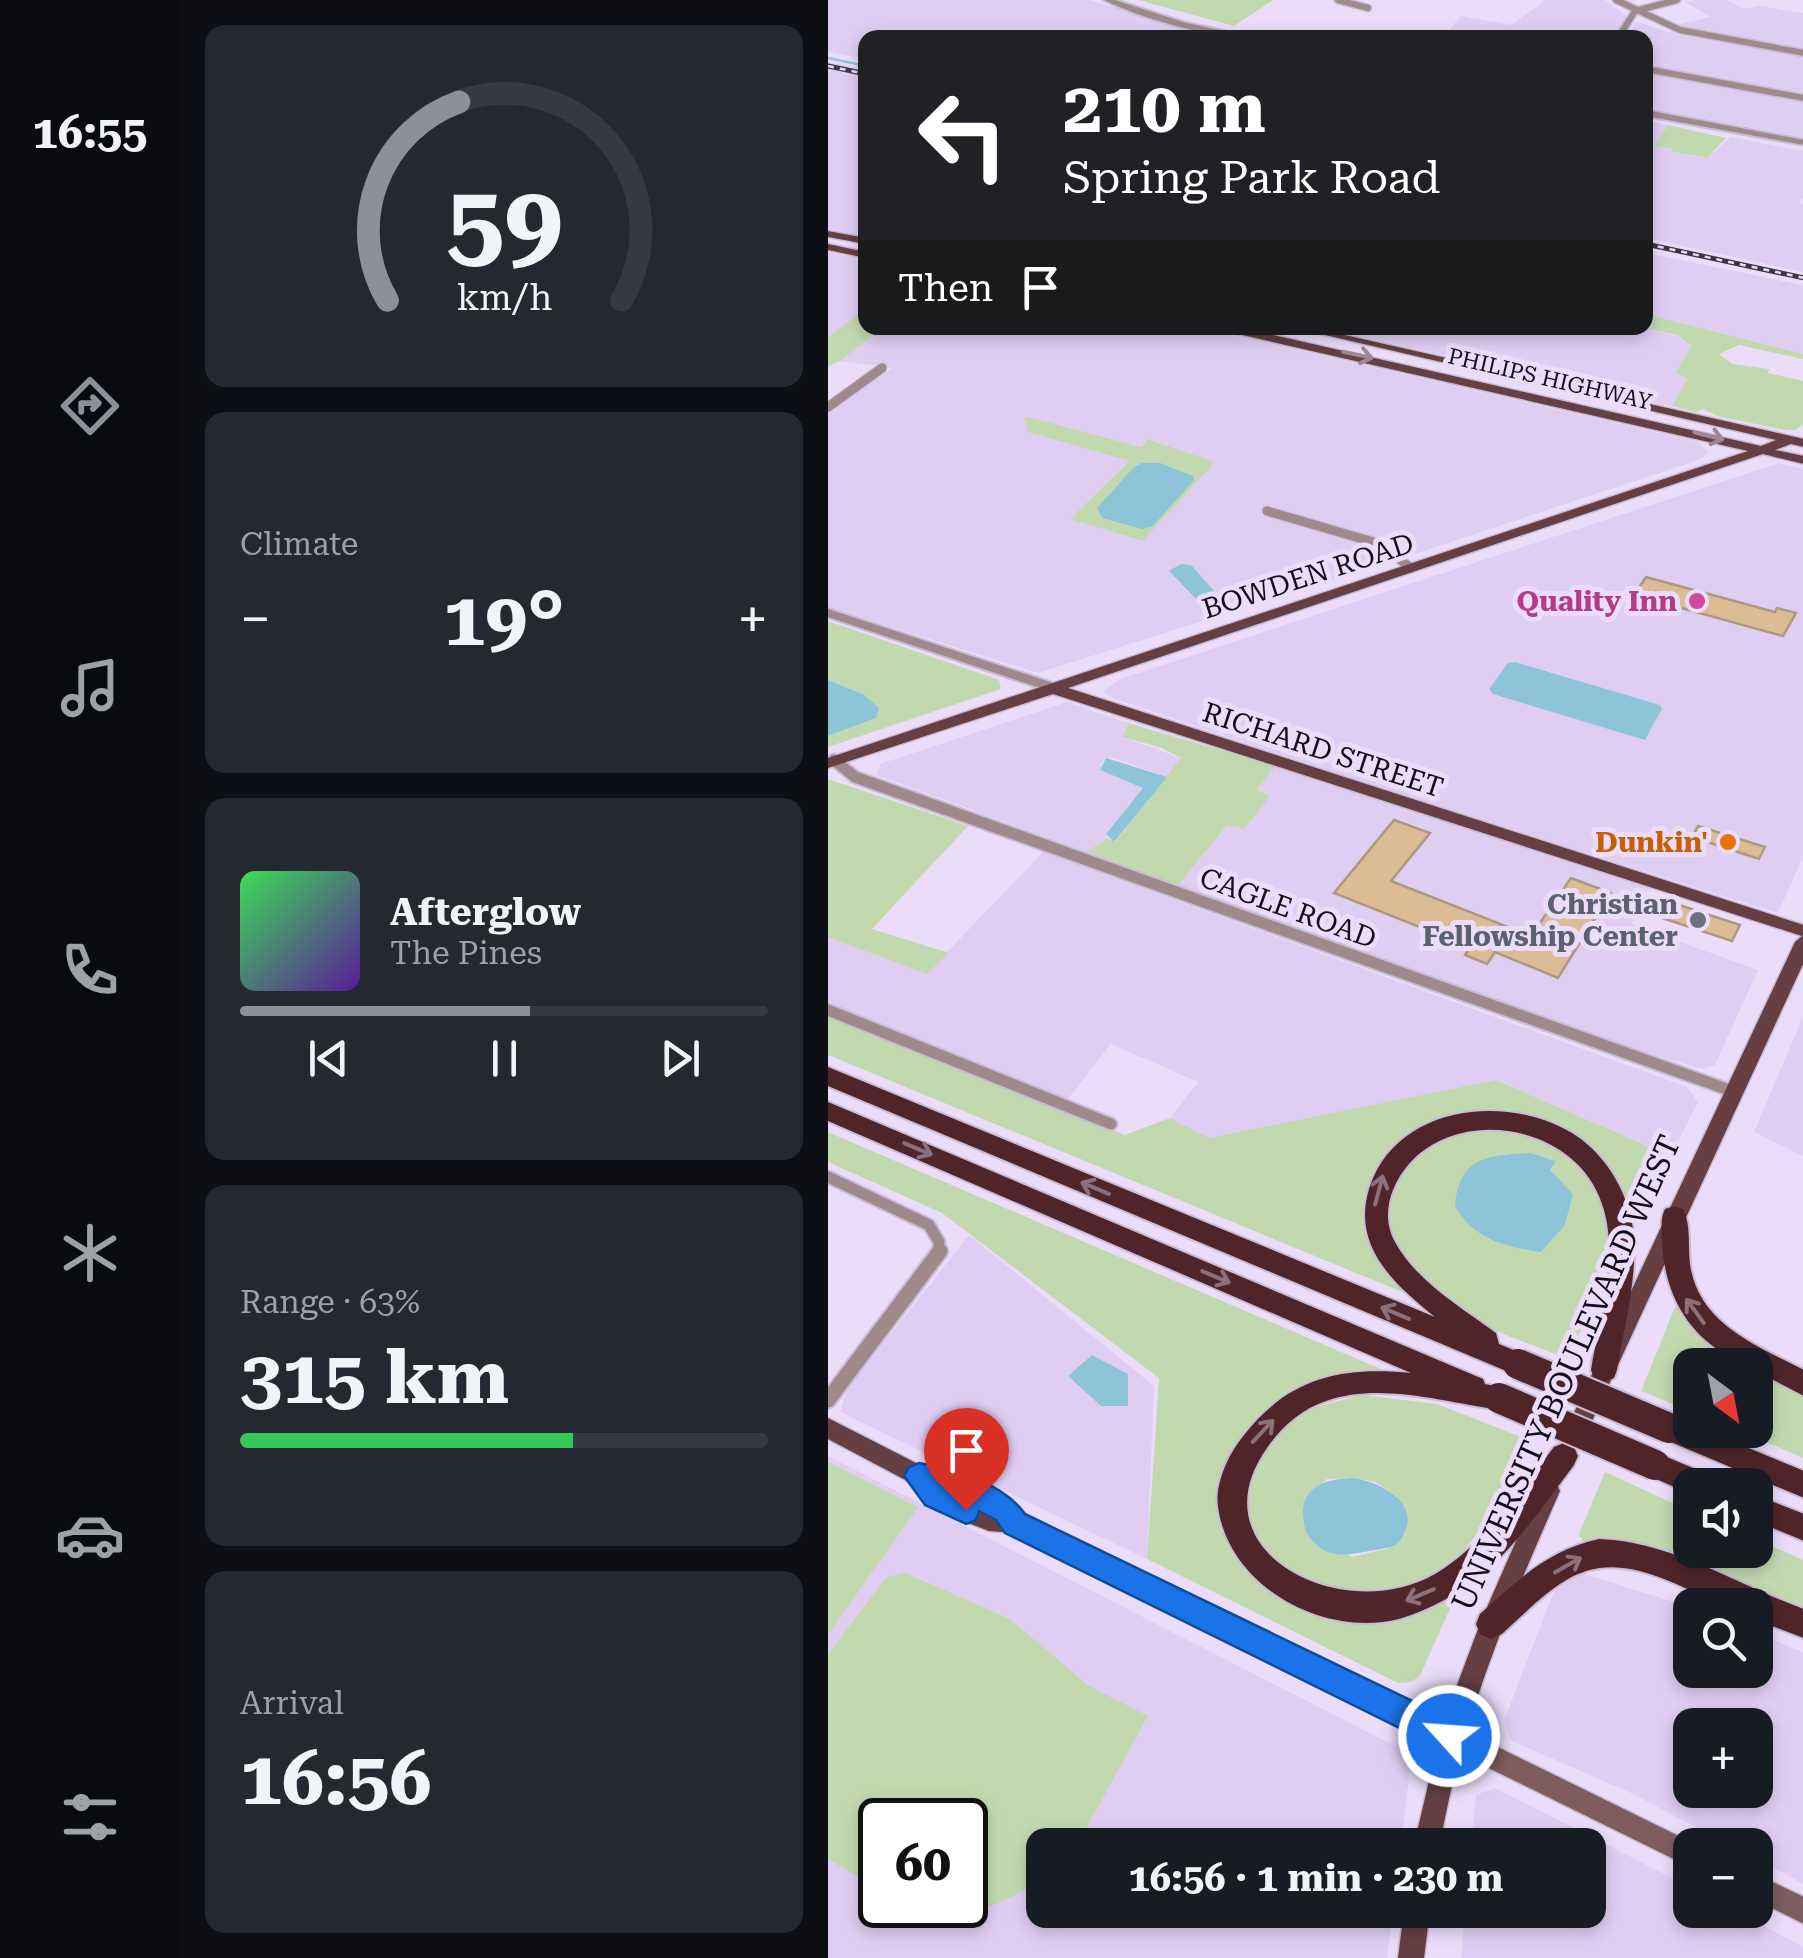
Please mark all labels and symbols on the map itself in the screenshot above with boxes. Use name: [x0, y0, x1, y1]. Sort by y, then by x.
street label: PHILIPS HIGHWAY: [1446, 343, 1654, 415]
one-way arrow: [1341, 347, 1373, 365]
one-way arrow: [1692, 428, 1724, 446]
street label: BOWDEN ROAD: [1198, 526, 1418, 626]
place label: Quality Inn: [1517, 585, 1677, 618]
marker: Quality Inn: [1686, 590, 1708, 612]
street label: RICHARD STREET: [1199, 696, 1447, 804]
place label: Dunkin': [1595, 826, 1708, 859]
marker: Dunkin': [1717, 831, 1739, 853]
street label: CAGLE ROAD: [1195, 861, 1381, 955]
place label: Christian Fellowship Center: [1422, 888, 1678, 953]
marker: Christian Fellowship Center: [1687, 909, 1709, 931]
street label: UNIVERSITY BOULEVARD WEST: [1444, 1129, 1688, 1617]
one-way arrow: [902, 1142, 933, 1160]
one-way arrow: [1371, 1175, 1390, 1206]
one-way arrow: [1081, 1177, 1111, 1195]
one-way arrow: [1201, 1269, 1231, 1287]
one-way arrow: [1685, 1298, 1706, 1325]
one-way arrow: [1380, 1303, 1411, 1321]
north arrow: [1673, 1348, 1773, 1448]
pin: [924, 1408, 1009, 1511]
one-way arrow: [1251, 1419, 1275, 1443]
one-way arrow: [1553, 1554, 1582, 1574]
one-way arrow: [1405, 1587, 1436, 1605]
position arrow: [1397, 1684, 1501, 1788]
speed limit sign: 60: [858, 1798, 988, 1928]

